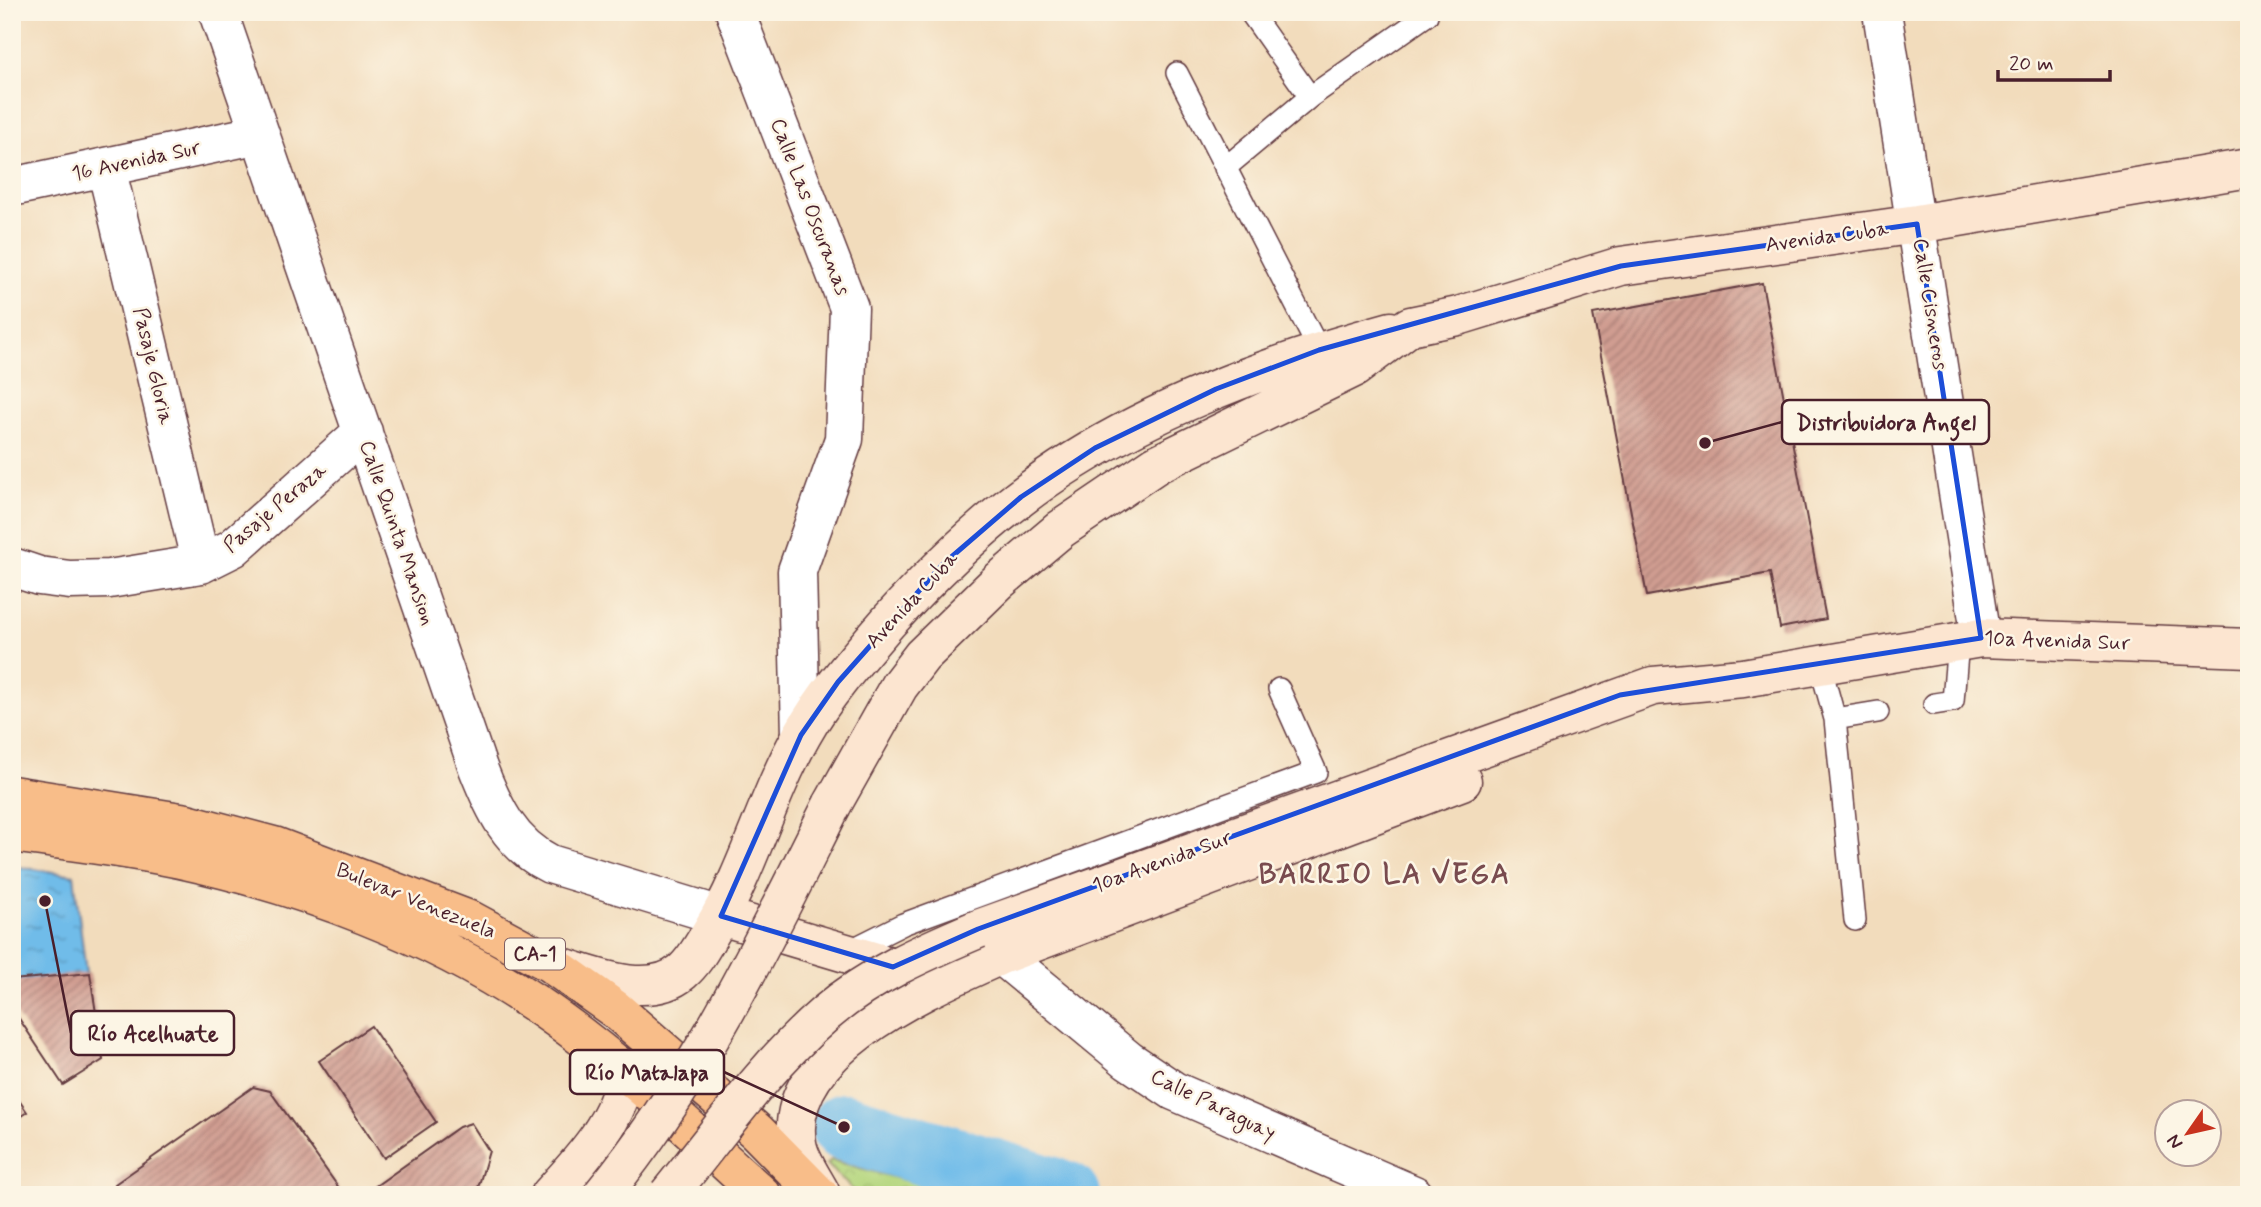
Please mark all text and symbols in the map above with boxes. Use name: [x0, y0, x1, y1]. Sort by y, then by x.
scale bar: [1998, 38, 2110, 82]
text: 20 m: [2009, 50, 2054, 78]
street label: Calle Las Oscuranas: [763, 114, 857, 300]
street label: 16 Avenida Sur: [69, 134, 203, 188]
street label: Avenida Cuba: [1764, 214, 1891, 259]
street label: Calle Cisneros: [1906, 236, 1954, 372]
street label: Pasaje Gloria: [126, 305, 180, 428]
callout: Distribuidora Angel: [1782, 400, 1989, 444]
text: Distribuidora Angel: [1796, 409, 1976, 442]
street label: Calle Quinta Mansion: [352, 437, 442, 629]
street label: Pasaje Peraza: [218, 456, 333, 559]
street label: Avenida Cuba: [860, 545, 965, 655]
street label: 10a Avenida Sur: [1983, 624, 2131, 658]
street label: 10a Avenida Sur: [1088, 824, 1236, 900]
street label: Bulevar Venezuela: [332, 856, 500, 946]
district label: BARRIO LA VEGA: [1259, 857, 1511, 894]
road number: CA-1: [505, 938, 565, 970]
callout: Río Acelhuate: [71, 1011, 234, 1055]
text: Río Acelhuate: [87, 1020, 219, 1050]
callout: Río Matalapa: [570, 1050, 724, 1094]
text: Río Matalapa: [585, 1059, 709, 1089]
street label: Calle Paraguay: [1145, 1063, 1280, 1148]
north arrow: [2152, 1098, 2222, 1168]
text: N: [2161, 1129, 2189, 1154]

